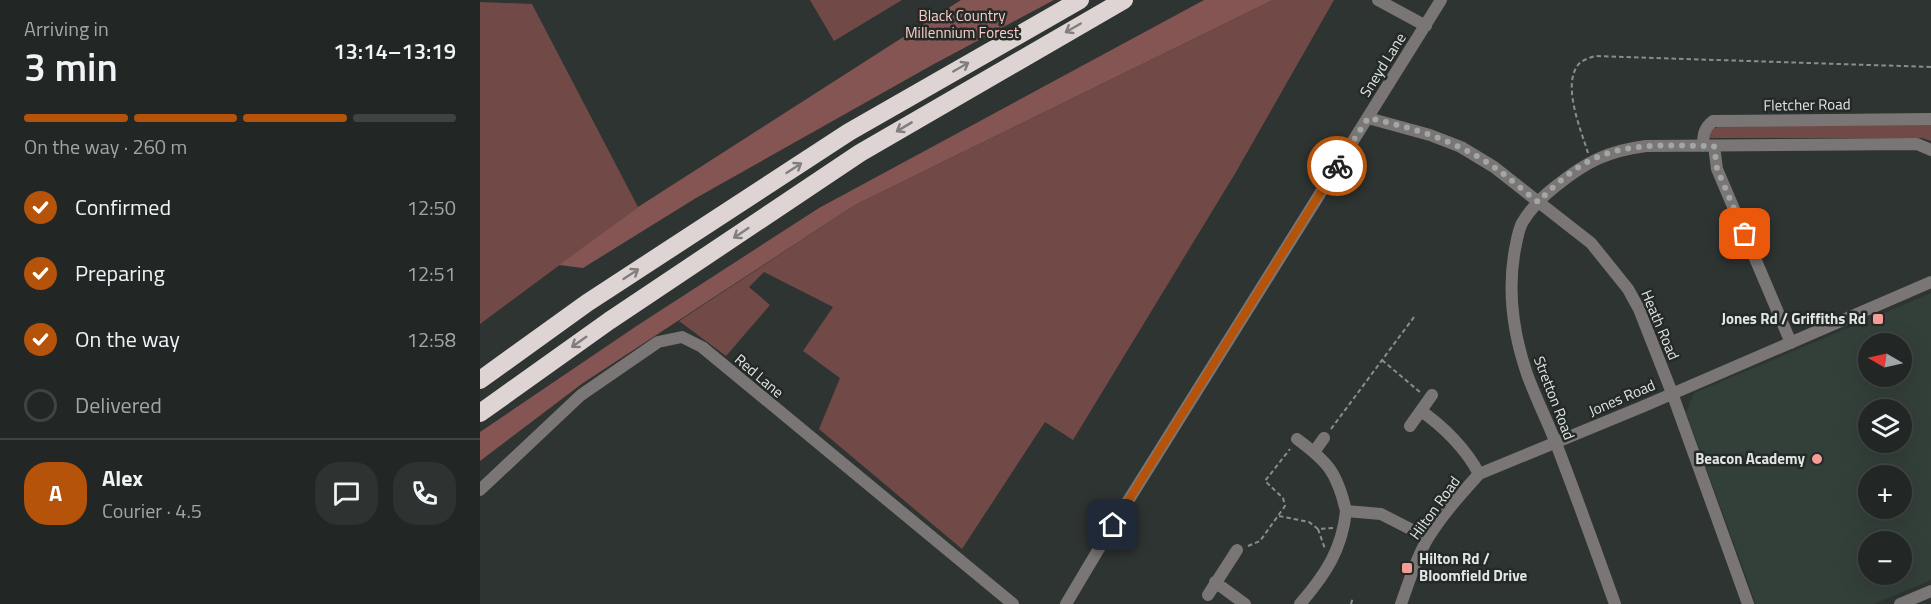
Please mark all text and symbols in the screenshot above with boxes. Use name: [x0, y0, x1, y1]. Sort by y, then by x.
park label: Black Country Millennium Forest: [905, 4, 1020, 44]
text: Arriving in: [24, 13, 109, 44]
one-way arrow: [1065, 23, 1082, 35]
street label: Sneyd Lane: [1354, 28, 1411, 101]
text: 13:14–13:19: [333, 34, 456, 68]
text: 3 min: [24, 37, 118, 96]
one-way arrow: [952, 61, 969, 73]
street label: Fletcher Road: [1763, 92, 1851, 117]
one-way arrow: [896, 121, 913, 133]
text: On the way · 260 m: [24, 131, 187, 162]
courier: [1307, 136, 1367, 196]
icon: bike: [1321, 150, 1354, 183]
one-way arrow: [786, 161, 803, 174]
text: Confirmed: [75, 190, 171, 224]
icon: check: [24, 191, 57, 224]
text: 12:50: [407, 192, 456, 223]
pin: [1719, 208, 1770, 259]
icon: bag: [1728, 217, 1761, 250]
one-way arrow: [733, 227, 750, 239]
text: Preparing: [75, 256, 165, 290]
icon: check: [24, 257, 57, 290]
text: 12:51: [407, 258, 456, 289]
one-way arrow: [622, 268, 639, 280]
street label: Heath Road: [1635, 286, 1686, 363]
place label: Jones Rd / Griffiths Rd: [1721, 307, 1866, 330]
marker: Jones Rd / Griffiths Rd: [1871, 312, 1885, 326]
text: On the way: [75, 322, 180, 356]
icon: check: [24, 323, 57, 356]
text: 12:58: [407, 324, 456, 355]
north arrow: [1858, 333, 1912, 387]
map controls: [1858, 333, 1912, 585]
one-way arrow: [572, 336, 588, 348]
street label: Red Lane: [730, 348, 789, 403]
street label: Stretton Road: [1528, 353, 1581, 443]
street label: Jones Road: [1585, 373, 1659, 422]
text: Delivered: [75, 388, 162, 422]
button: layers: [1858, 399, 1912, 453]
place label: Beacon Academy: [1695, 447, 1805, 470]
marker: Beacon Academy: [1810, 452, 1824, 466]
text: Alex: [102, 461, 143, 495]
button: chat: [315, 462, 378, 525]
button: phone: [393, 462, 456, 525]
button: +: [1858, 465, 1912, 519]
street label: Hilton Road: [1404, 471, 1466, 544]
text: A: [49, 476, 62, 510]
text: Courier · 4.5: [102, 495, 202, 526]
pin: [1087, 499, 1138, 550]
icon: home: [1096, 508, 1129, 541]
button: −: [1858, 531, 1912, 585]
place label: Hilton Rd / Bloomfield Drive: [1419, 547, 1528, 587]
marker: Hilton Rd / Bloomfield Drive: [1400, 561, 1414, 575]

